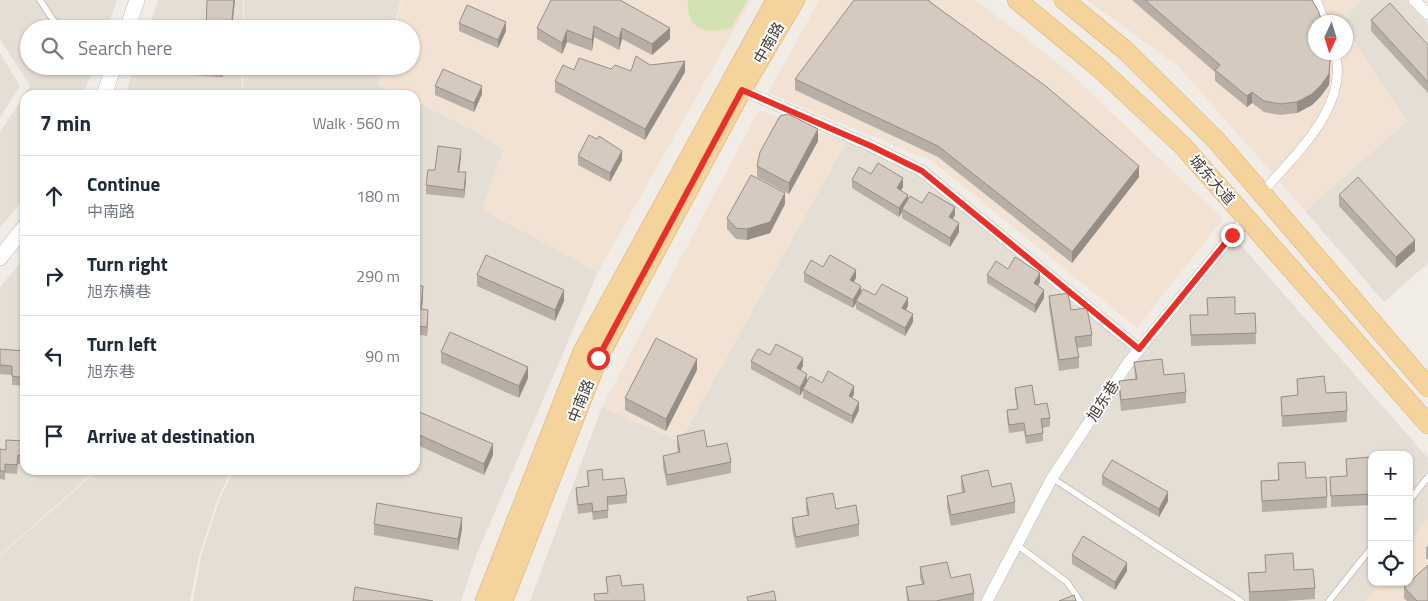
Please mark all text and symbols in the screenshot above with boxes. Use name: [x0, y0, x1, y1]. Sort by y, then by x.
north arrow: [1308, 15, 1353, 60]
street label: 中南路: [747, 18, 790, 68]
search box: [20, 20, 420, 75]
text: Search here: [78, 33, 172, 62]
icon: search: [38, 34, 66, 62]
text: 7 min: [40, 107, 91, 139]
text: Walk · 560 m: [312, 111, 400, 135]
street label: 城东大道: [1184, 149, 1241, 210]
text: Continue: [87, 169, 160, 198]
icon: ahead: [40, 182, 68, 210]
text: 180 m: [356, 184, 400, 208]
text: 中南路: [87, 199, 135, 223]
route end: [1221, 224, 1244, 247]
text: Turn right: [87, 249, 168, 278]
icon: right: [40, 262, 68, 290]
text: 290 m: [356, 264, 400, 288]
text: 旭东横巷: [87, 279, 151, 303]
text: Turn left: [87, 329, 157, 358]
icon: left: [40, 342, 68, 370]
text: 90 m: [365, 344, 400, 368]
route start: [587, 347, 610, 370]
text: 旭东巷: [87, 359, 135, 383]
street label: 中南路: [561, 376, 600, 426]
street label: 旭东巷: [1081, 376, 1124, 426]
text: Arrive at destination: [87, 421, 255, 450]
icon: arrive: [40, 422, 68, 450]
map controls: [1368, 451, 1413, 586]
button: +: [1368, 451, 1413, 496]
button: −: [1368, 496, 1413, 541]
button: locate: [1368, 541, 1413, 586]

